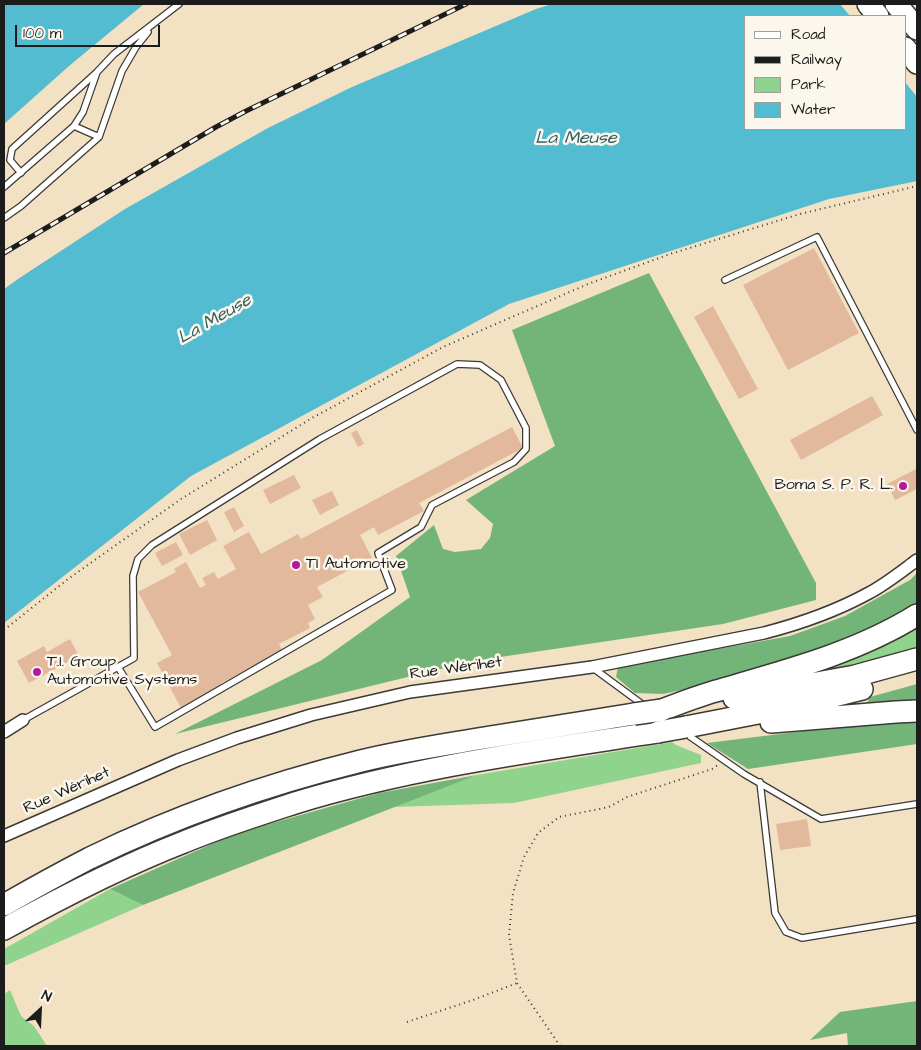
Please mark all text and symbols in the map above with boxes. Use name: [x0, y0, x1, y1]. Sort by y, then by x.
scale bar: [18, 15, 162, 47]
legend: [744, 15, 906, 130]
text: 100 m: [23, 23, 62, 44]
text: Road: [791, 24, 825, 45]
text: Railway: [791, 49, 842, 70]
text: Park: [791, 74, 826, 95]
text: Water: [791, 99, 835, 120]
water label: La Meuse: [535, 128, 617, 150]
water label: La Meuse: [174, 290, 256, 350]
place label: Boma S. P. R. L.: [774, 476, 893, 496]
marker: Boma S. P. R. L.: [897, 480, 909, 492]
place label: TI Automotive: [306, 555, 406, 575]
marker: TI Automotive: [290, 559, 302, 571]
place label: T.I. Group Automotive Systems: [47, 653, 197, 691]
street label: Rue Wérihet: [409, 653, 503, 685]
marker: T.I. Group Automotive Systems: [31, 666, 43, 678]
street label: Rue Wérihet: [21, 763, 113, 819]
north arrow: [15, 985, 65, 1035]
text: N: [38, 985, 55, 1007]

